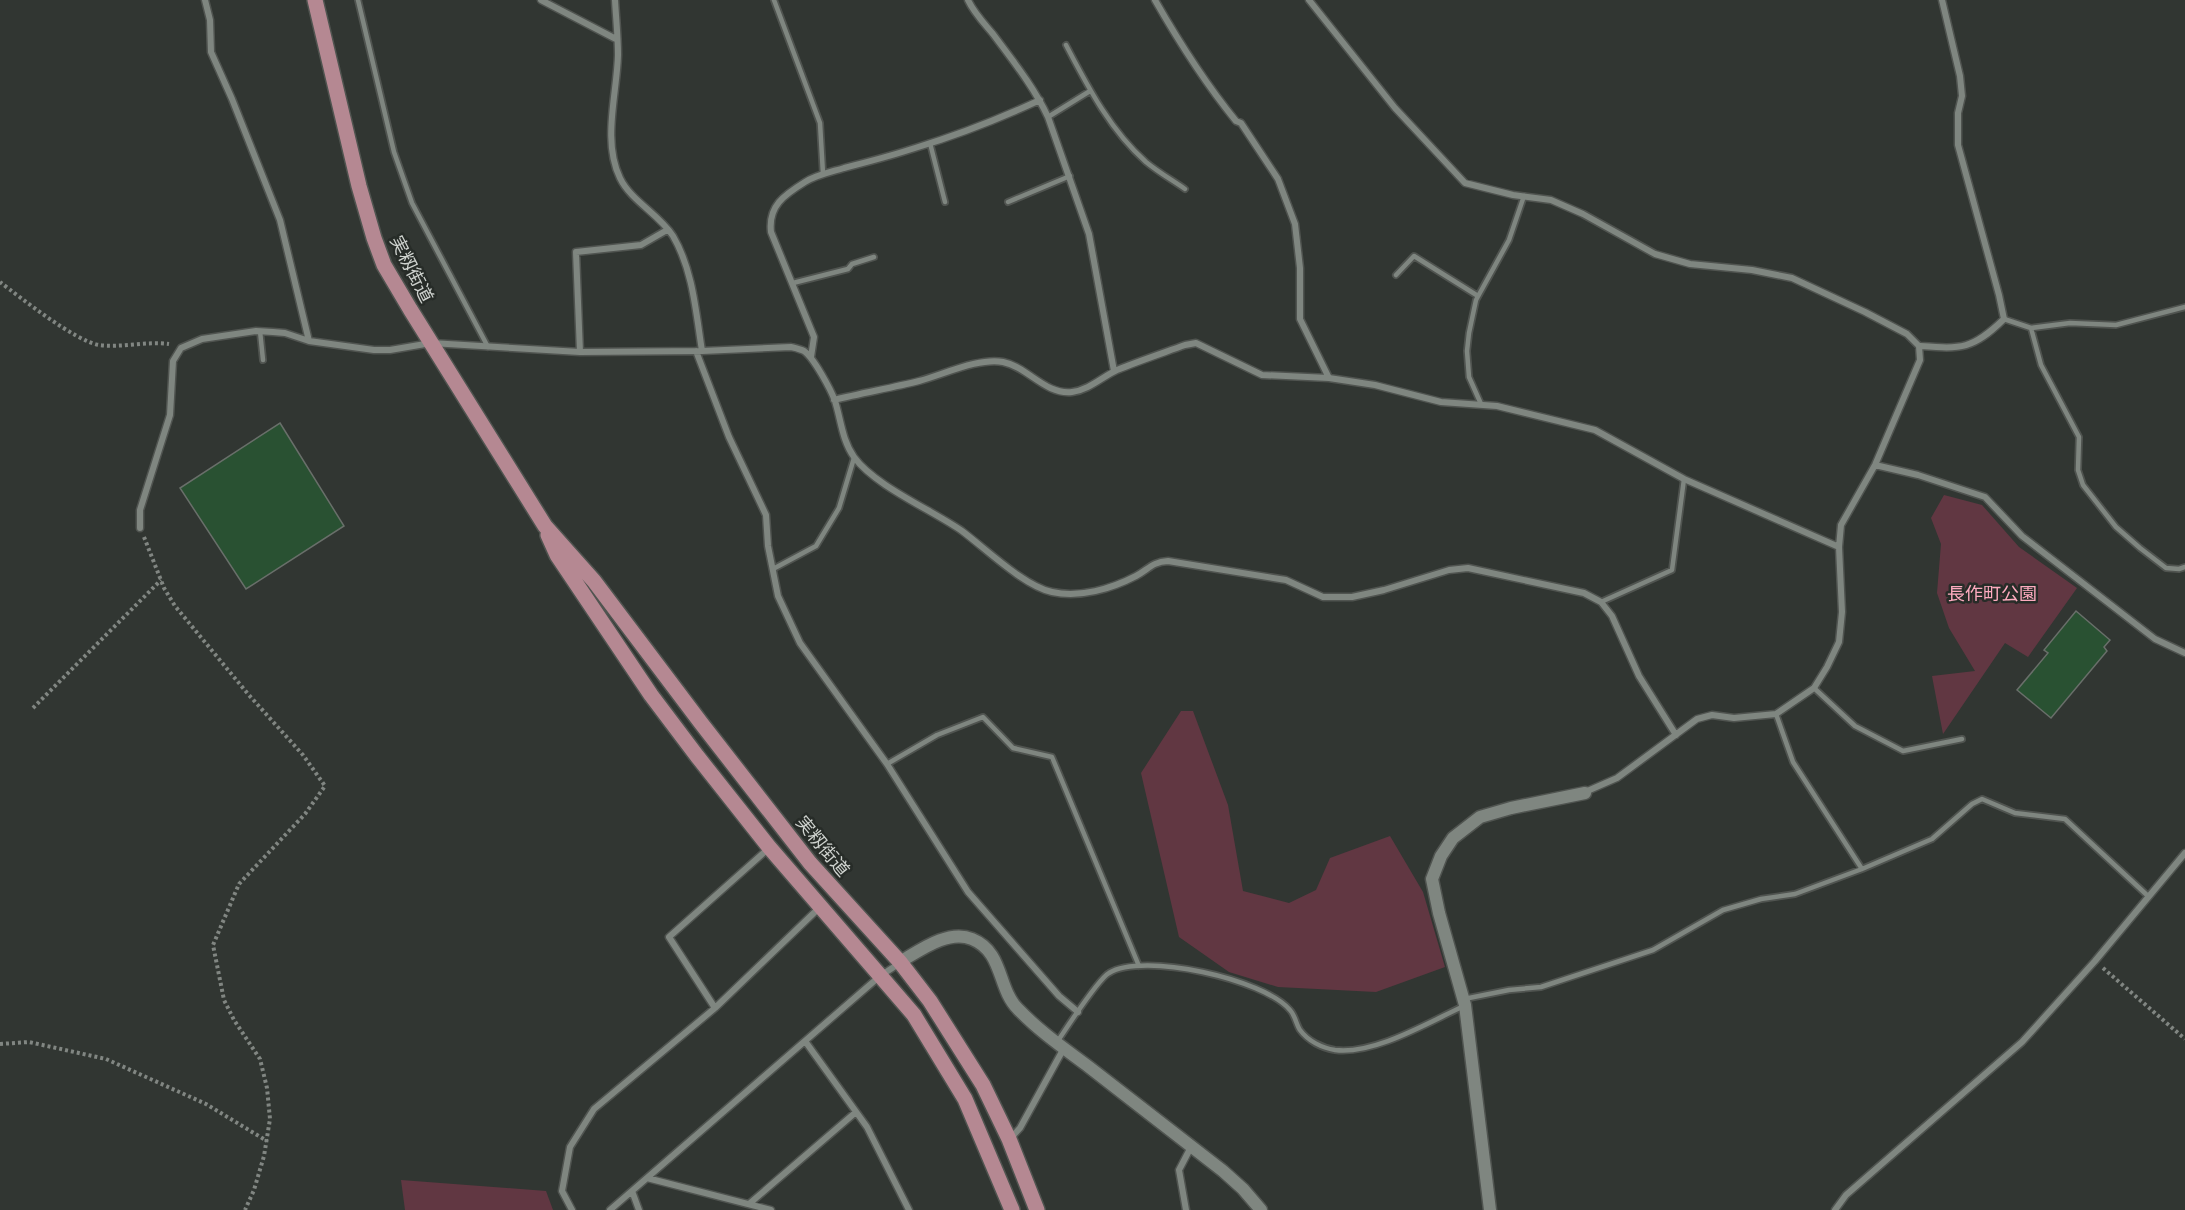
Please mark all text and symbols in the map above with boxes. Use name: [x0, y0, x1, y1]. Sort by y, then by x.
street label: 実籾街道: [386, 232, 438, 306]
park label: 長作町公園: [1947, 583, 2037, 604]
street label: 実籾街道: [792, 812, 854, 880]

